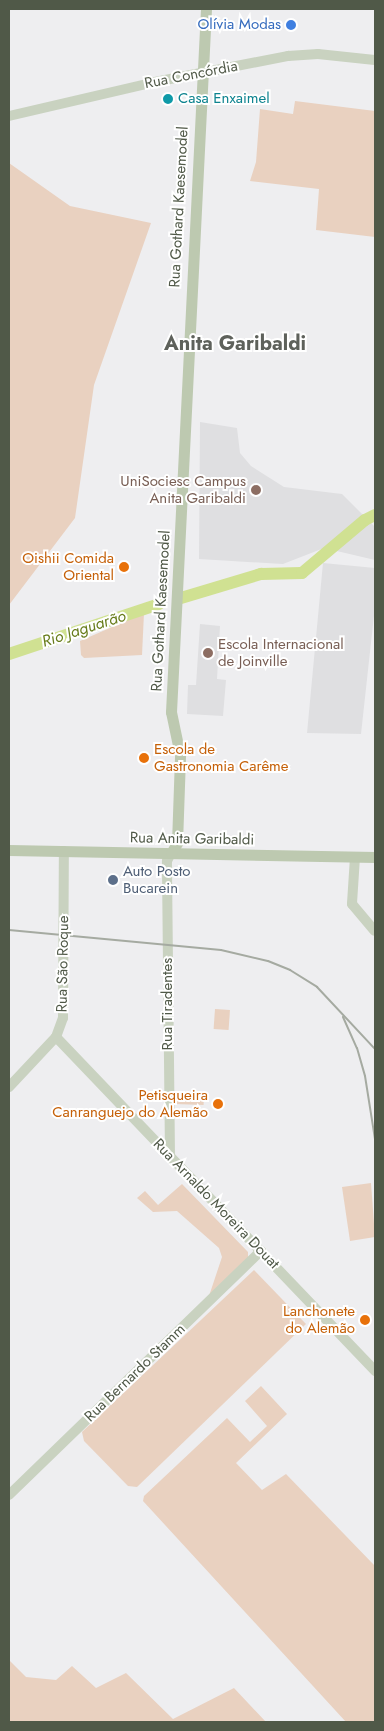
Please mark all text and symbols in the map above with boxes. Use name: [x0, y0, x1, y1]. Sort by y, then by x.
place label: Olívia Modas: [197, 16, 281, 34]
marker: Olívia Modas: [285, 19, 297, 31]
street label: Rua Concórdia: [143, 57, 239, 93]
place label: Casa Enxaimel: [178, 90, 270, 108]
marker: Casa Enxaimel: [162, 93, 174, 105]
street label: Rua Gothard Kaesemodel: [166, 126, 192, 288]
district label: Anita Garibaldi: [164, 331, 306, 355]
place label: UniSociesc Campus Anita Garibaldi: [120, 472, 246, 507]
marker: UniSociesc Campus Anita Garibaldi: [250, 484, 262, 496]
street label: Rua Gothard Kaesemodel: [148, 530, 174, 692]
place label: Oishii Comida Oriental: [22, 549, 114, 584]
marker: Oishii Comida Oriental: [118, 561, 130, 573]
water label: Rio Jaguarão: [40, 606, 128, 652]
place label: Escola Internacional de Joinville: [218, 635, 344, 670]
marker: Escola Internacional de Joinville: [202, 647, 214, 659]
place label: Escola de Gastronomia Carême: [154, 740, 289, 775]
marker: Escola de Gastronomia Carême: [138, 752, 150, 764]
street label: Rua Anita Garibaldi: [130, 829, 254, 849]
place label: Auto Posto Bucarein: [123, 862, 191, 897]
marker: Auto Posto Bucarein: [107, 874, 119, 886]
street label: Rua São Roque: [53, 915, 73, 1013]
street label: Rua Tiradentes: [159, 958, 177, 1050]
place label: Petisqueira Canranguejo do Alemão: [52, 1086, 208, 1121]
marker: Petisqueira Canranguejo do Alemão: [212, 1098, 224, 1110]
street label: Rua Arnaldo Moreira Douat: [149, 1135, 283, 1273]
place label: Lanchonete do Alemão: [283, 1302, 355, 1337]
marker: Lanchonete do Alemão: [359, 1314, 371, 1326]
street label: Rua Bernardo Stamm: [81, 1320, 189, 1426]

